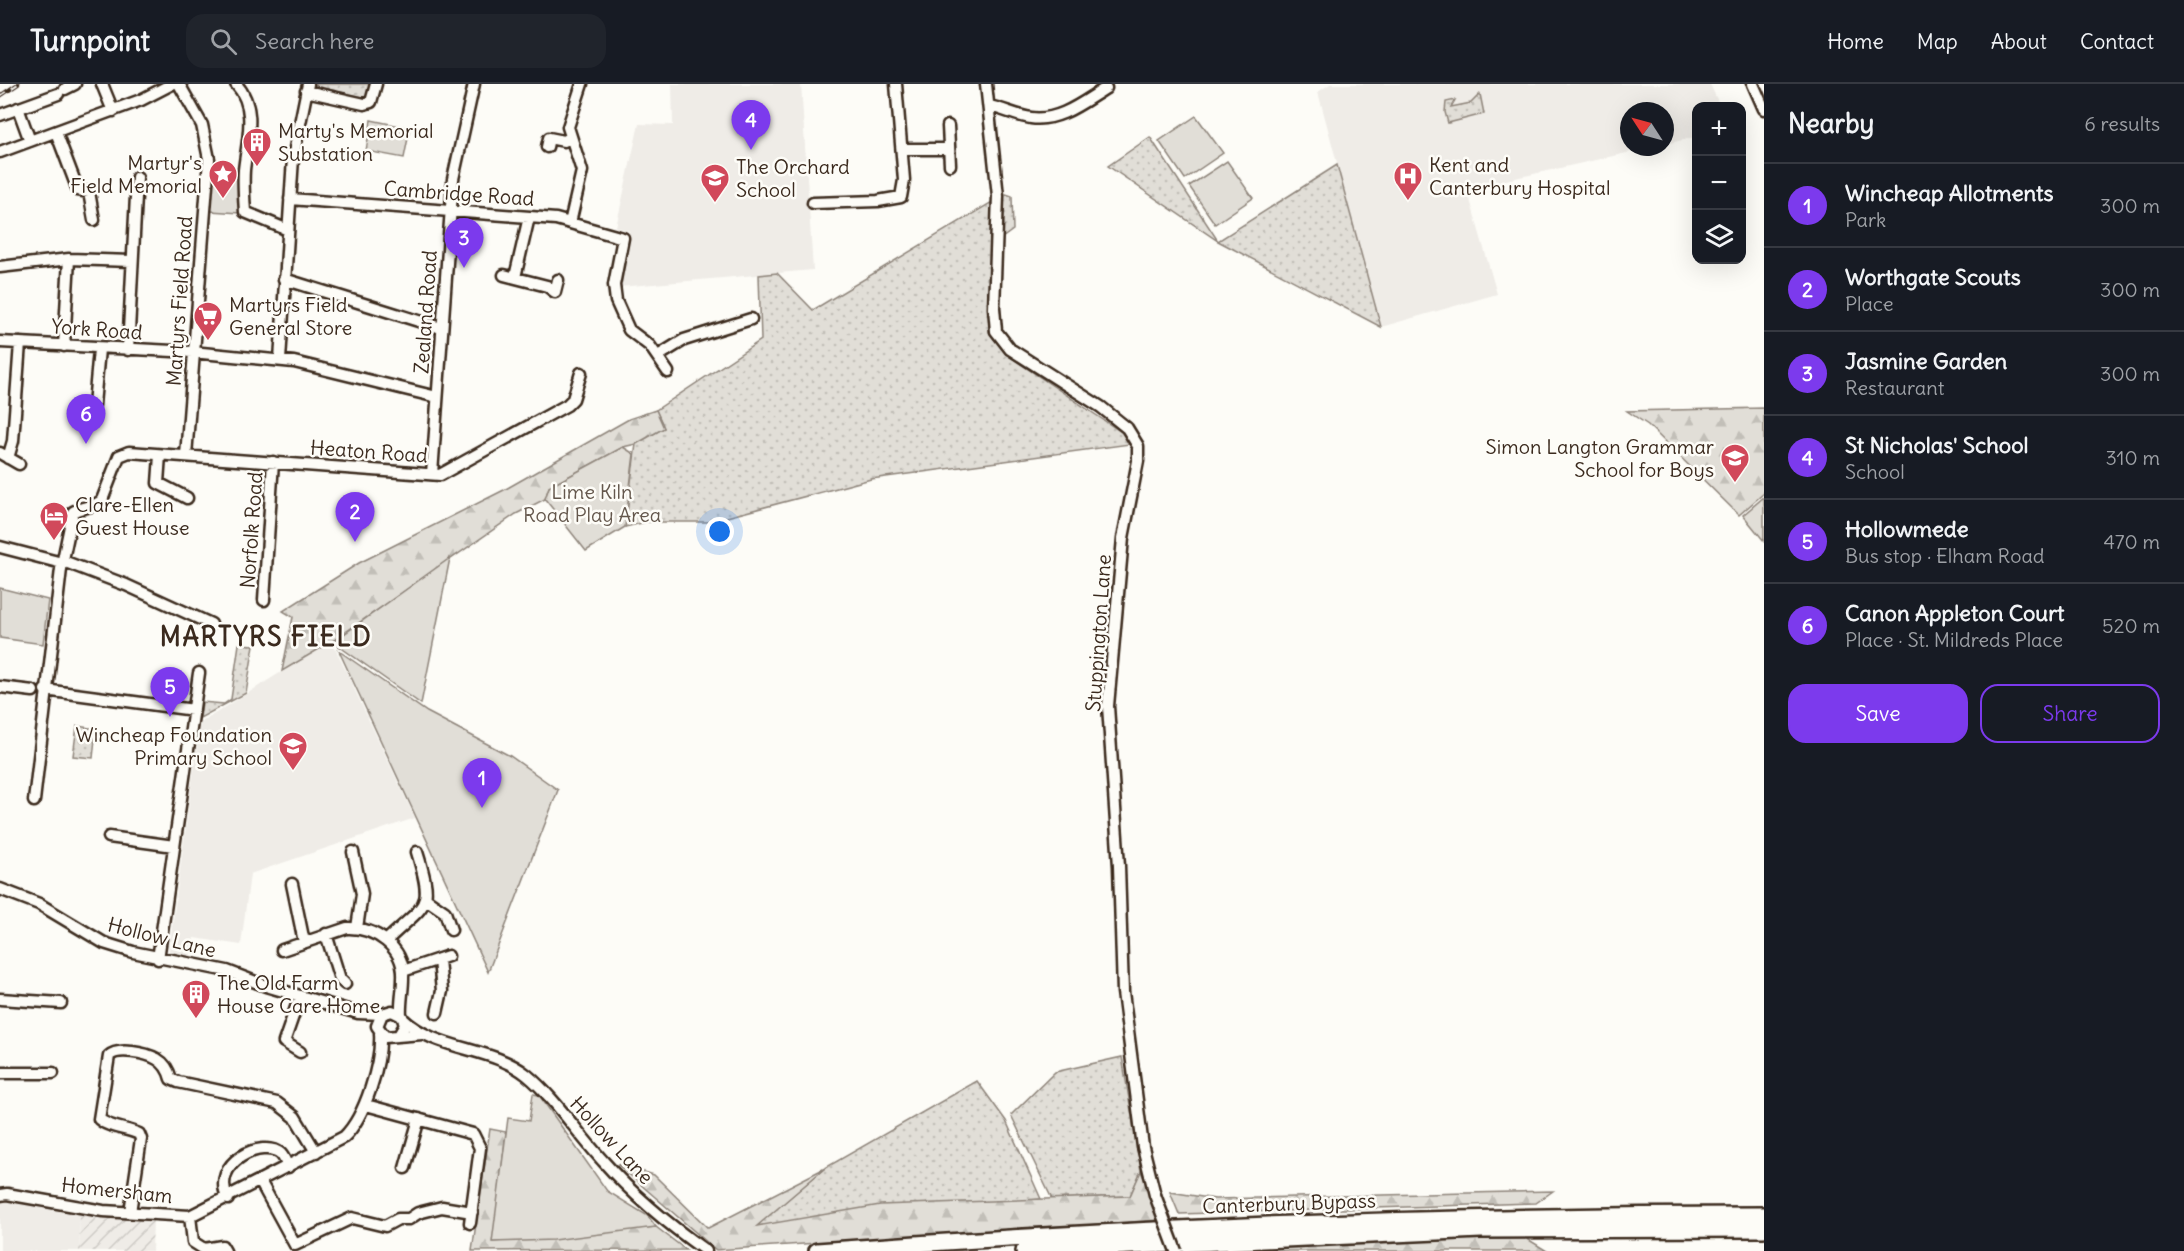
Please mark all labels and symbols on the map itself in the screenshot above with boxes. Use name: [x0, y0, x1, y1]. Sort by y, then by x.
pin: 4: [732, 100, 771, 150]
north arrow: [1620, 102, 1674, 156]
place label: Marty's Memorial Substation: [278, 118, 434, 166]
building icon: Marty's Memorial Substation: [241, 126, 273, 168]
place label: Martyr's Field Memorial: [70, 150, 202, 198]
place label: Kent and Canterbury Hospital: [1429, 152, 1611, 200]
place label: The Orchard School: [736, 154, 850, 202]
place icon: Martyr's Field Memorial: [207, 158, 239, 200]
hospital icon: Kent and Canterbury Hospital: [1392, 160, 1424, 202]
school or university icon: The Orchard School: [699, 162, 731, 204]
street label: Cambridge Road: [383, 175, 535, 211]
street label: Martyrs Field Road: [161, 215, 197, 387]
pin: 3: [444, 218, 484, 268]
street label: Zealand Road: [408, 249, 442, 375]
place label: Martyrs Field General Store: [229, 292, 352, 340]
supermarket icon: Martyrs Field General Store: [192, 300, 224, 342]
street label: York Road: [51, 313, 144, 345]
pin: 6: [66, 394, 106, 444]
street label: Heaton Road: [309, 434, 429, 468]
place label: Simon Langton Grammar School for Boys: [1486, 434, 1714, 482]
school or university icon: Simon Langton Grammar School for Boys: [1719, 442, 1751, 484]
street label: Norfolk Road: [234, 471, 268, 589]
park label: Lime Kiln Road Play Area: [523, 479, 661, 527]
place label: Clare-Ellen Guest House: [75, 492, 190, 540]
pin: 2: [336, 492, 374, 542]
hotel icon: Clare-Ellen Guest House: [38, 500, 70, 542]
your location: [705, 517, 734, 546]
street label: Stuppington Lane: [1080, 553, 1116, 713]
district label: MARTYRS FIELD: [160, 620, 372, 653]
pin: 5: [150, 668, 190, 717]
place label: Wincheap Foundation Primary School: [76, 722, 272, 770]
school or university icon: Wincheap Foundation Primary School: [277, 730, 309, 772]
pin: 1: [462, 758, 502, 808]
street label: Hollow Lane: [105, 911, 219, 963]
place label: The Old Farm House Care Home: [217, 970, 380, 1018]
building icon: The Old Farm House Care Home: [180, 978, 212, 1020]
street label: Hollow Lane: [565, 1091, 659, 1189]
street label: Homersham: [60, 1172, 174, 1208]
street label: Canterbury Bypass: [1202, 1187, 1376, 1219]

